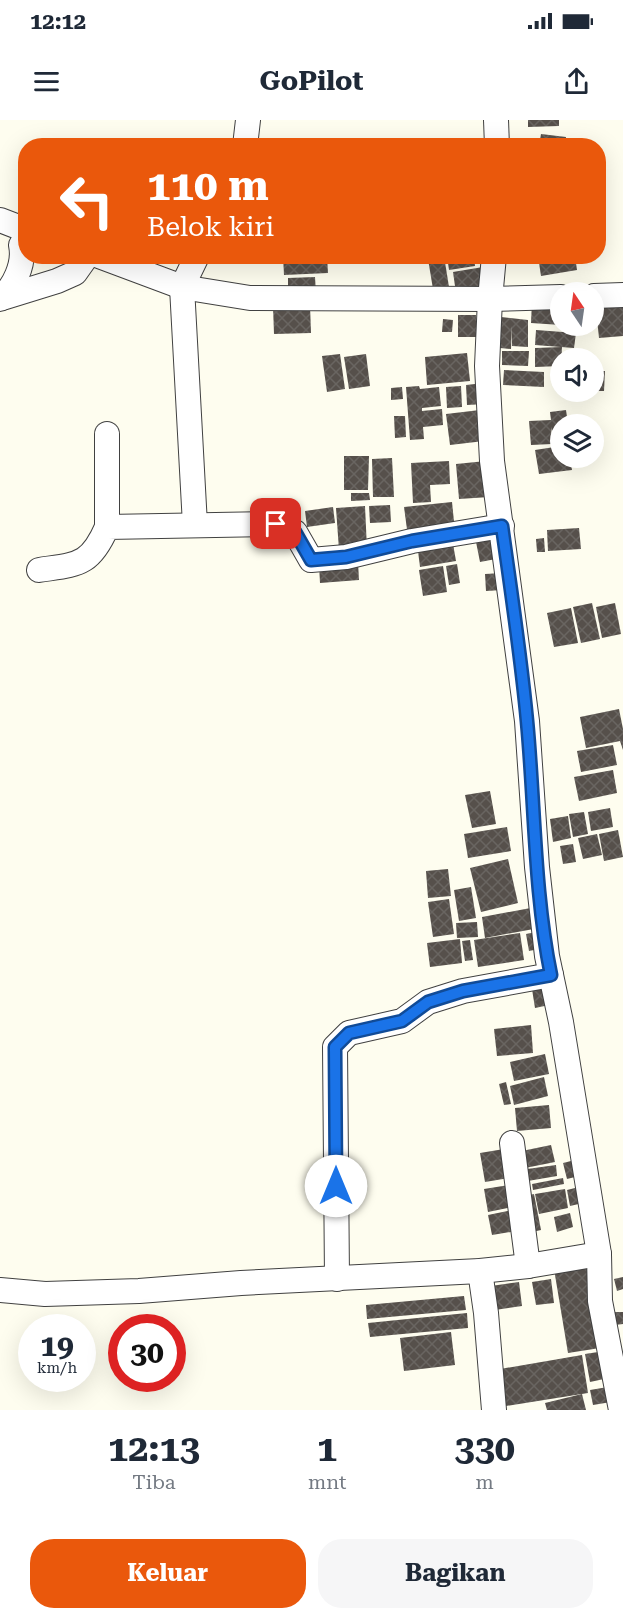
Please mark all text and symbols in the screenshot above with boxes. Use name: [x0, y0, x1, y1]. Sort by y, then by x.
text: 12:12: [30, 9, 86, 34]
icon: menu: [30, 65, 63, 98]
text: GoPilot: [260, 65, 363, 97]
icon: share: [560, 65, 593, 98]
text: 110 m: [147, 161, 269, 210]
icon: left: [48, 162, 126, 240]
text: Belok kiri: [147, 211, 274, 243]
north arrow: [550, 282, 604, 336]
map controls: [550, 282, 604, 468]
button: sound: [550, 348, 604, 402]
button: layers: [550, 414, 604, 468]
pin: [250, 498, 301, 549]
icon: arrive: [259, 507, 292, 540]
position arrow: [304, 1154, 368, 1218]
speed limit sign: 30: [108, 1314, 186, 1392]
text: 19: [40, 1328, 74, 1363]
text: km/h: [37, 1359, 77, 1377]
text: 12:13: [108, 1428, 200, 1470]
text: 1: [317, 1428, 337, 1470]
text: 330: [454, 1428, 515, 1470]
text: Tiba: [132, 1470, 176, 1494]
text: mnt: [308, 1470, 347, 1494]
text: m: [476, 1470, 494, 1494]
button: Keluar: [30, 1539, 306, 1608]
button: Bagikan: [318, 1539, 593, 1608]

